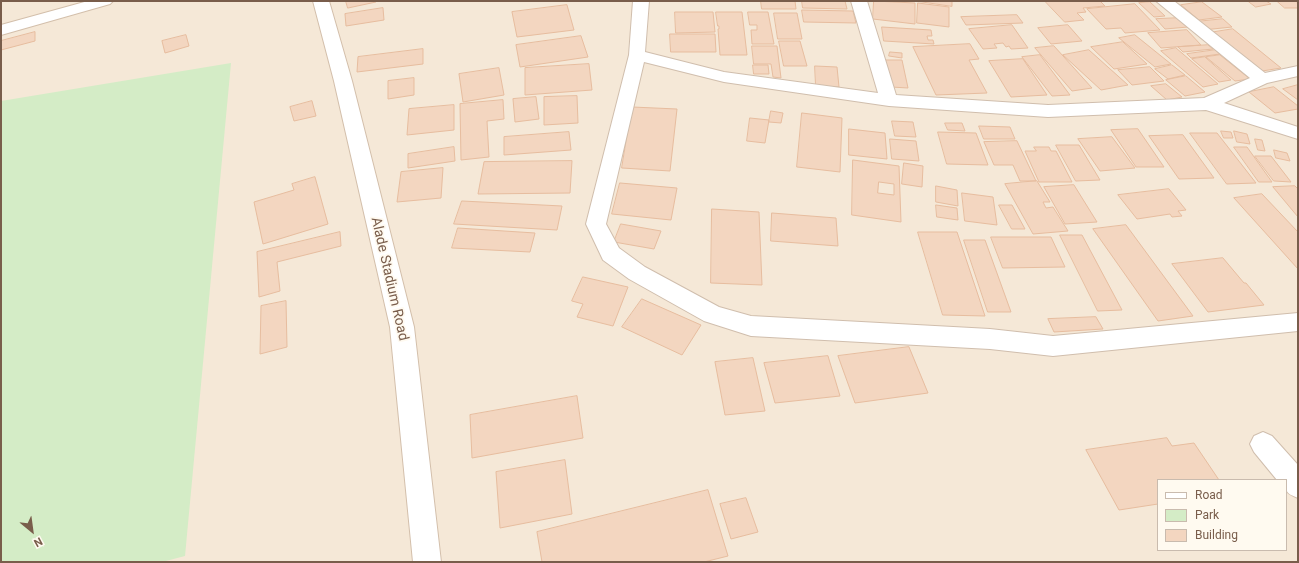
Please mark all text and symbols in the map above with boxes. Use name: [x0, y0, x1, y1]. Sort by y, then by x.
street label: Alade Stadium Road: [367, 216, 411, 342]
legend: [1157, 479, 1287, 551]
text: Road: [1195, 488, 1223, 502]
text: Park: [1195, 508, 1219, 522]
north arrow: [12, 511, 52, 551]
text: Building: [1195, 528, 1238, 542]
text: N: [32, 534, 45, 549]

